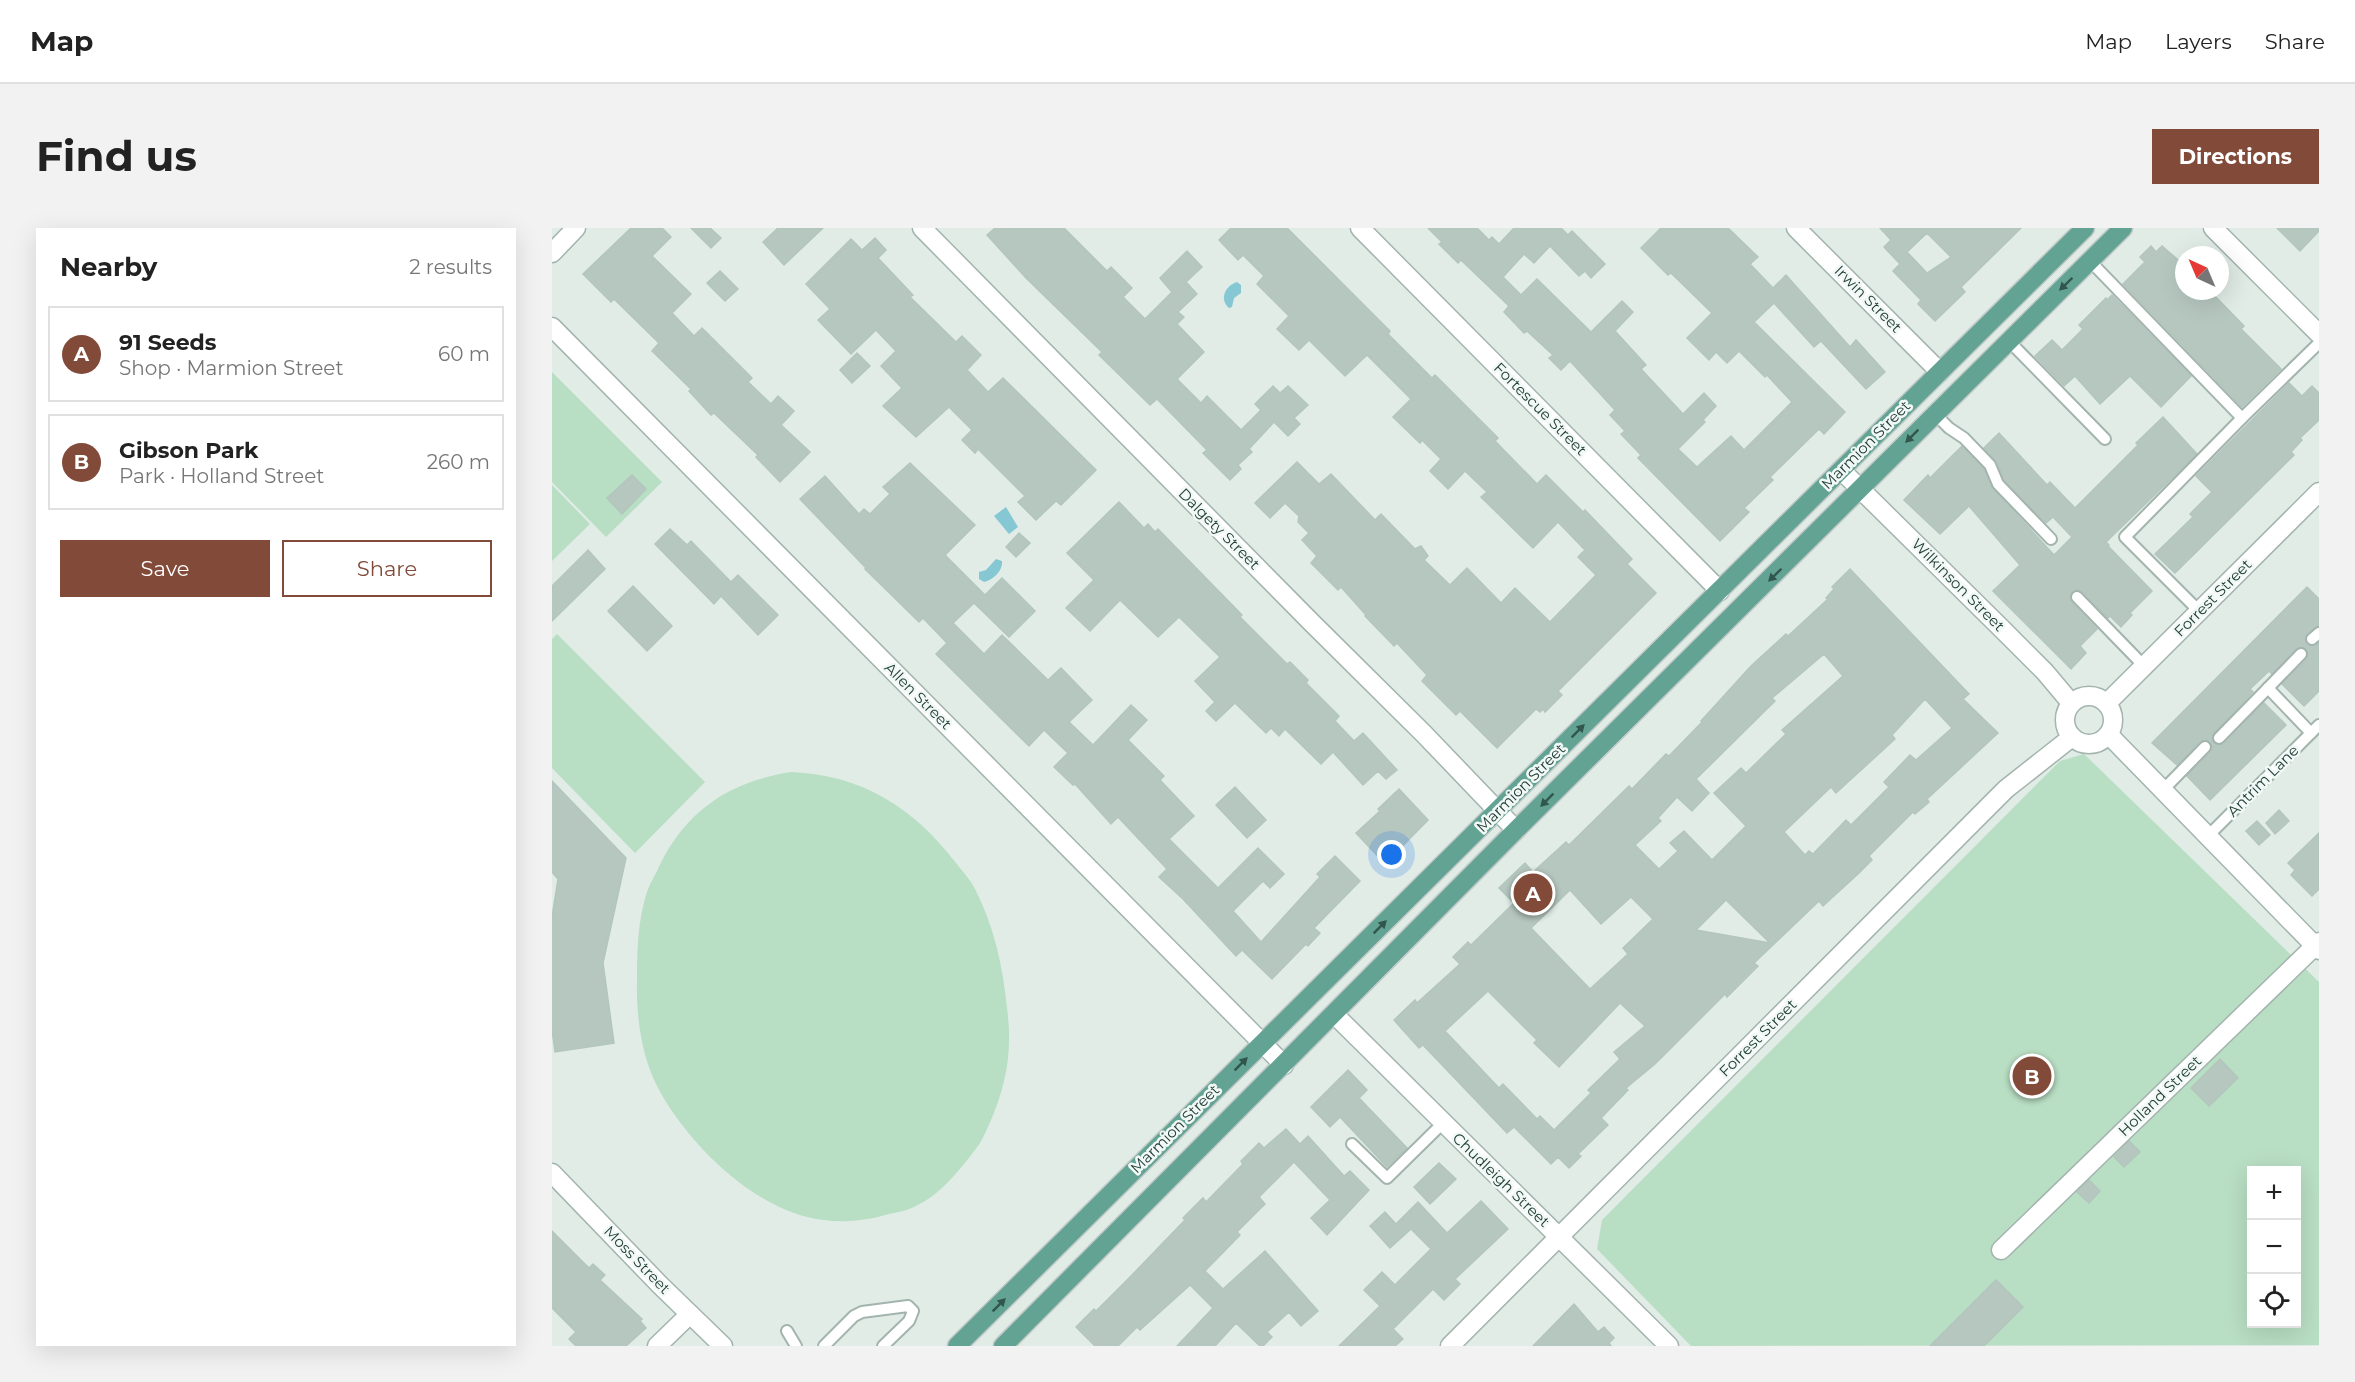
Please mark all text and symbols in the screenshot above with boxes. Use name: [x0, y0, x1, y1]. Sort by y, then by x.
text: Map: [30, 24, 93, 58]
text: Map: [2085, 29, 2132, 54]
text: Layers: [2165, 29, 2232, 54]
text: Share: [2265, 29, 2325, 54]
button: Directions: [2152, 129, 2319, 184]
text: Find us: [36, 130, 197, 182]
north arrow: [2175, 246, 2229, 300]
text: Nearby: [60, 251, 157, 283]
text: 2 results: [409, 255, 492, 279]
street label: Irwin Street: [1831, 261, 1906, 336]
one-way arrow: [2058, 277, 2073, 291]
text: 91 Seeds: [119, 329, 216, 356]
text: A: [74, 342, 89, 366]
text: 60 m: [438, 342, 490, 366]
text: Shop · Marmion Street: [119, 356, 344, 380]
street label: Fortescue Street: [1490, 358, 1591, 459]
street label: Marmion Street: [1817, 396, 1914, 493]
one-way arrow: [1906, 428, 1920, 442]
text: Gibson Park: [119, 437, 258, 464]
text: B: [74, 450, 89, 474]
text: 260 m: [427, 450, 490, 474]
text: Park · Holland Street: [119, 464, 324, 488]
street label: Dalgety Street: [1175, 484, 1264, 573]
street label: Wilkinson Street: [1908, 534, 2009, 635]
button: Save: [60, 540, 270, 597]
button: Share: [282, 540, 492, 597]
street label: Forrest Street: [2170, 555, 2255, 640]
one-way arrow: [1769, 567, 1783, 581]
street label: Allen Street: [881, 658, 956, 733]
one-way arrow: [1571, 724, 1585, 738]
street label: Marmion Street: [1472, 739, 1569, 836]
street label: Antrim Lane: [2223, 741, 2302, 820]
one-way arrow: [1539, 793, 1554, 807]
your location: [1377, 840, 1406, 869]
pin: A: [1514, 870, 1552, 916]
one-way arrow: [1373, 920, 1388, 934]
street label: Forrest Street: [1715, 995, 1800, 1080]
street label: Holland Street: [2114, 1051, 2205, 1140]
pin: B: [2012, 1054, 2052, 1098]
one-way arrow: [1234, 1057, 1248, 1071]
street label: Marmion Street: [1126, 1080, 1223, 1177]
street label: Chudleigh Street: [1449, 1128, 1554, 1231]
map controls: [2247, 1166, 2301, 1328]
button: +: [2247, 1166, 2301, 1220]
button: −: [2247, 1220, 2301, 1274]
street label: Moss Street: [600, 1222, 675, 1298]
button: locate: [2247, 1274, 2301, 1328]
one-way arrow: [991, 1298, 1005, 1312]

